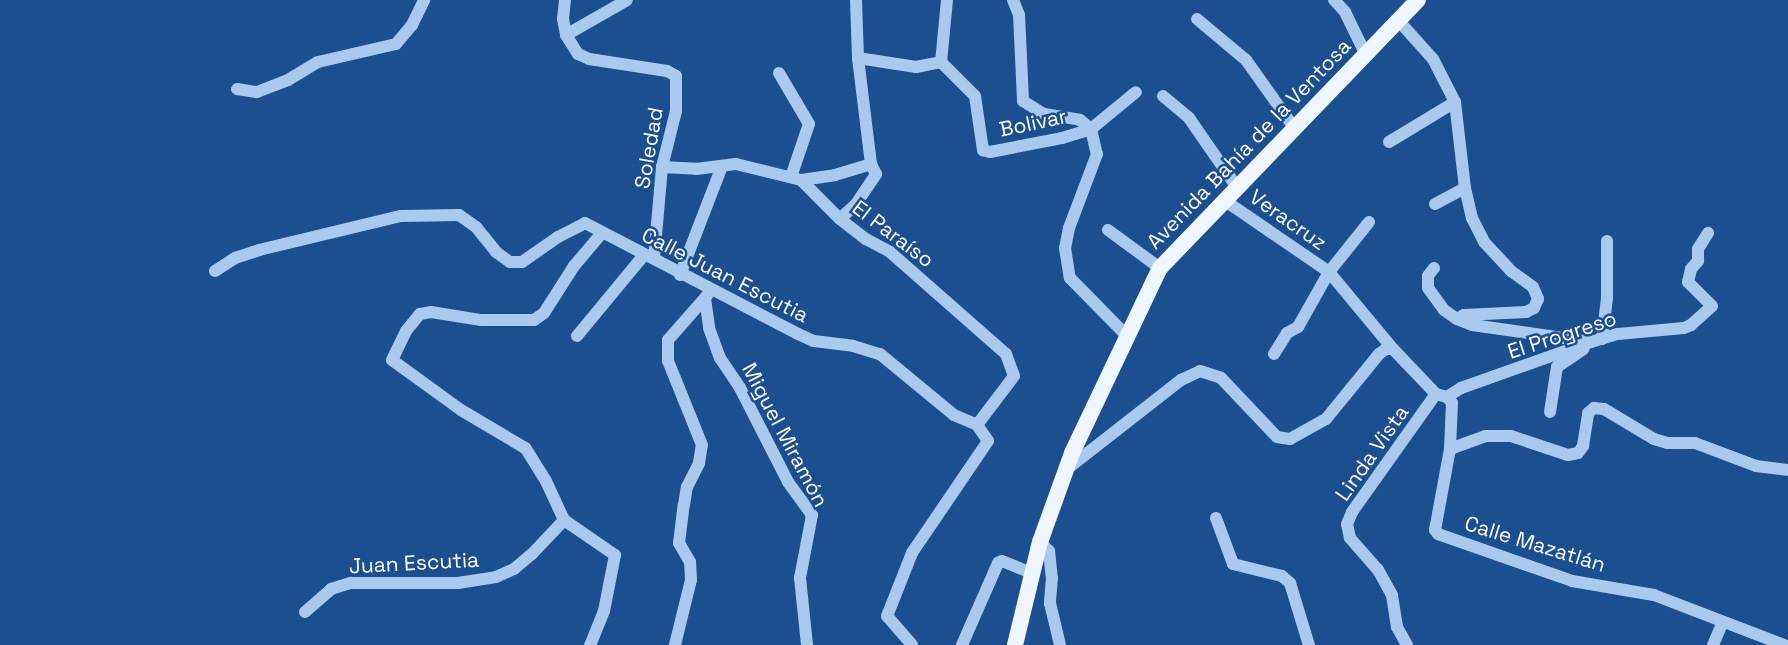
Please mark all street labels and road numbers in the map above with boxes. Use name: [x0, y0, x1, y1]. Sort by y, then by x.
street label: Avenida Bahía de la Ventosa: [1142, 33, 1356, 255]
street label: Bolivar: [997, 104, 1069, 142]
street label: Soledad: [629, 105, 669, 191]
street label: Veracruz: [1245, 184, 1331, 256]
street label: El Paraíso: [847, 195, 939, 273]
street label: Calle Juan Escutia: [637, 222, 813, 328]
street label: El Progreso: [1504, 306, 1620, 364]
street label: Miguel Miramón: [736, 359, 834, 511]
street label: Linda Vista: [1330, 400, 1414, 506]
street label: Calle Mazatlán: [1462, 511, 1608, 577]
street label: Juan Escutia: [348, 547, 480, 579]

